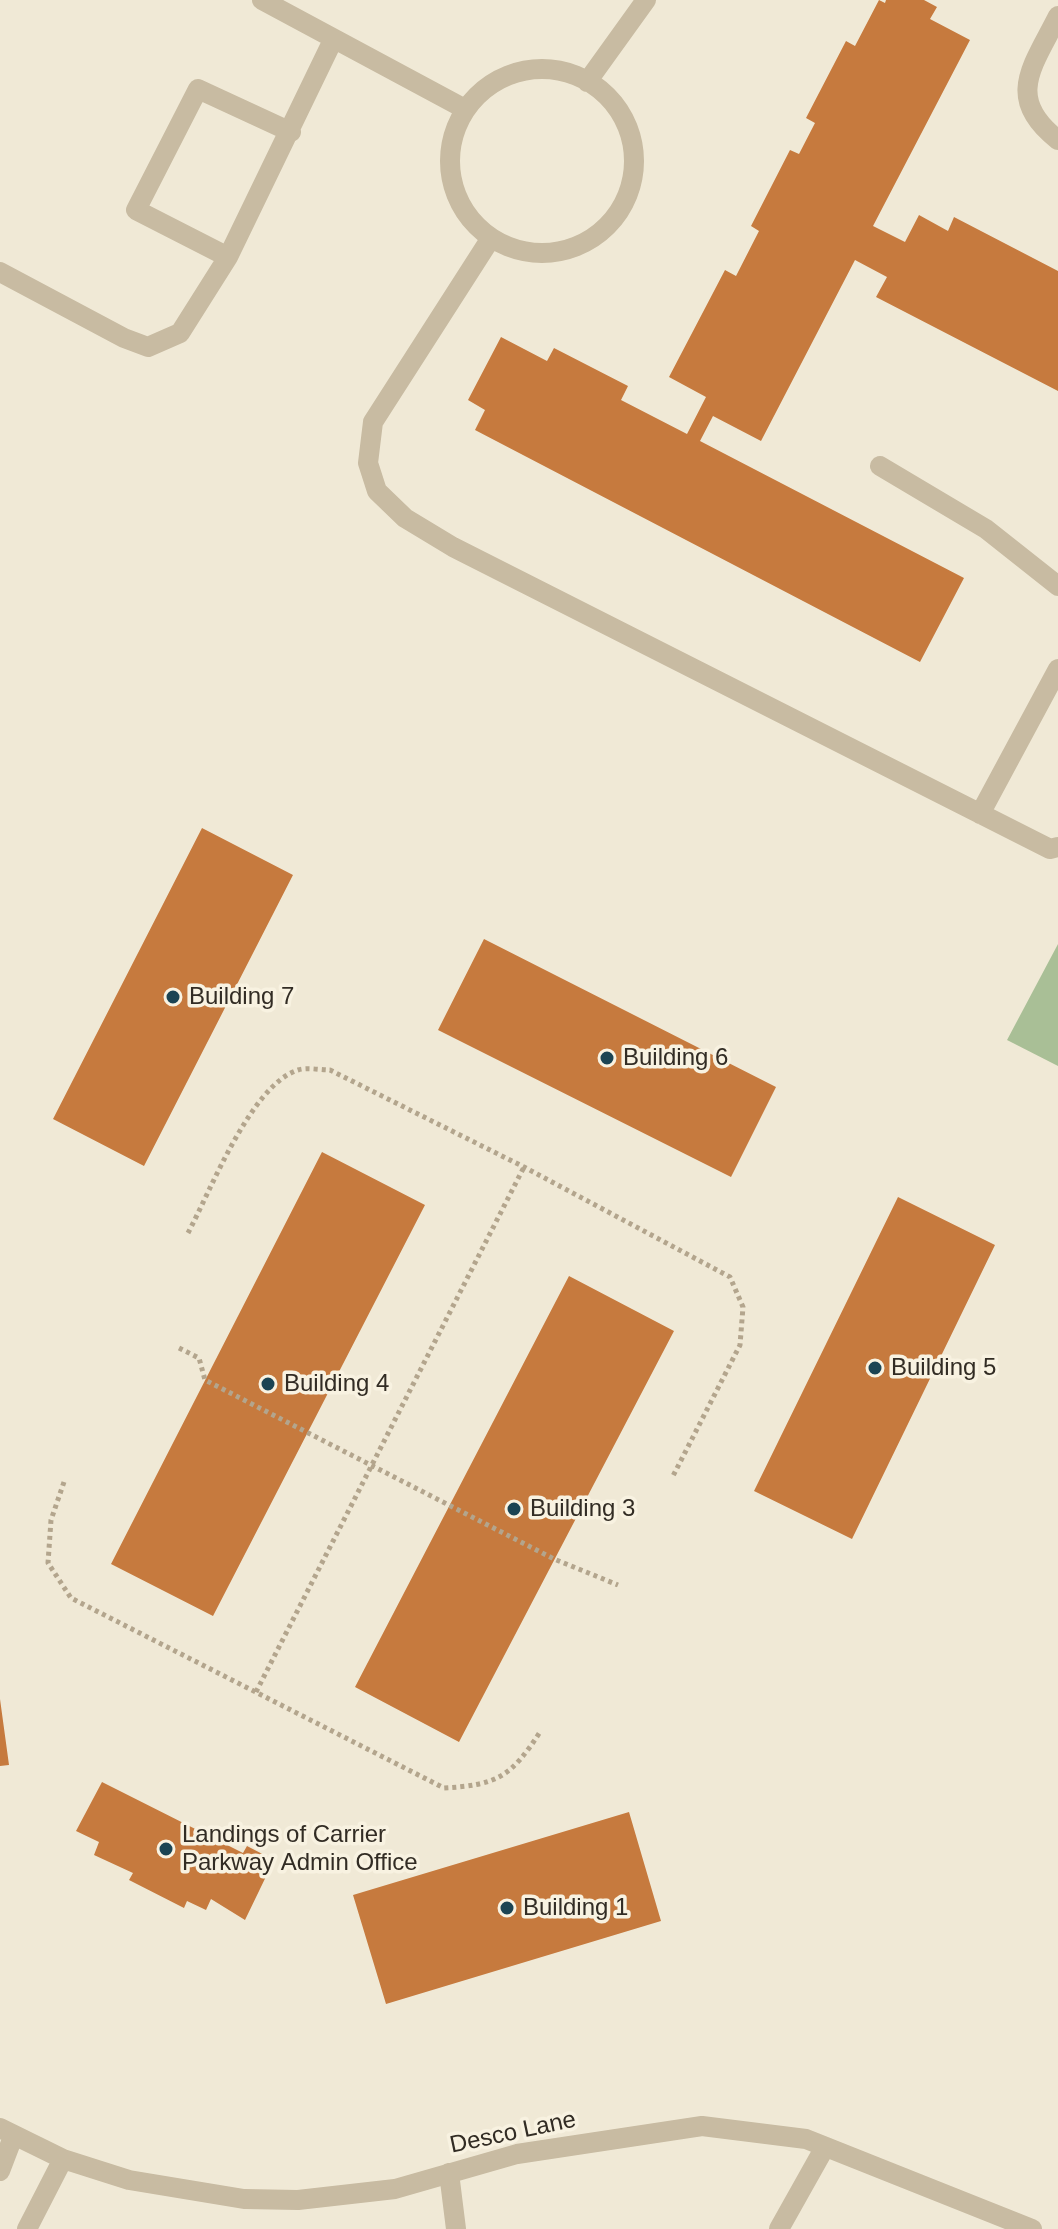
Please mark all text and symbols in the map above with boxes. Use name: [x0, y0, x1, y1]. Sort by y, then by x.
place label: Building 7: [189, 983, 294, 1011]
marker: Building 7: [164, 988, 182, 1006]
place label: Building 6: [623, 1044, 728, 1072]
marker: Building 6: [598, 1049, 616, 1067]
place label: Building 5: [891, 1354, 996, 1382]
marker: Building 5: [866, 1359, 884, 1377]
place label: Building 4: [284, 1370, 389, 1398]
marker: Building 4: [259, 1375, 277, 1393]
place label: Building 3: [530, 1495, 635, 1523]
marker: Building 3: [505, 1500, 523, 1518]
place label: Landings of Carrier Parkway Admin Office: [182, 1821, 418, 1877]
marker: Landings of Carrier Parkway Admin Office: [157, 1840, 175, 1858]
place label: Building 1: [523, 1894, 628, 1922]
marker: Building 1: [498, 1899, 516, 1917]
street label: Desco Lane: [447, 2106, 579, 2160]

